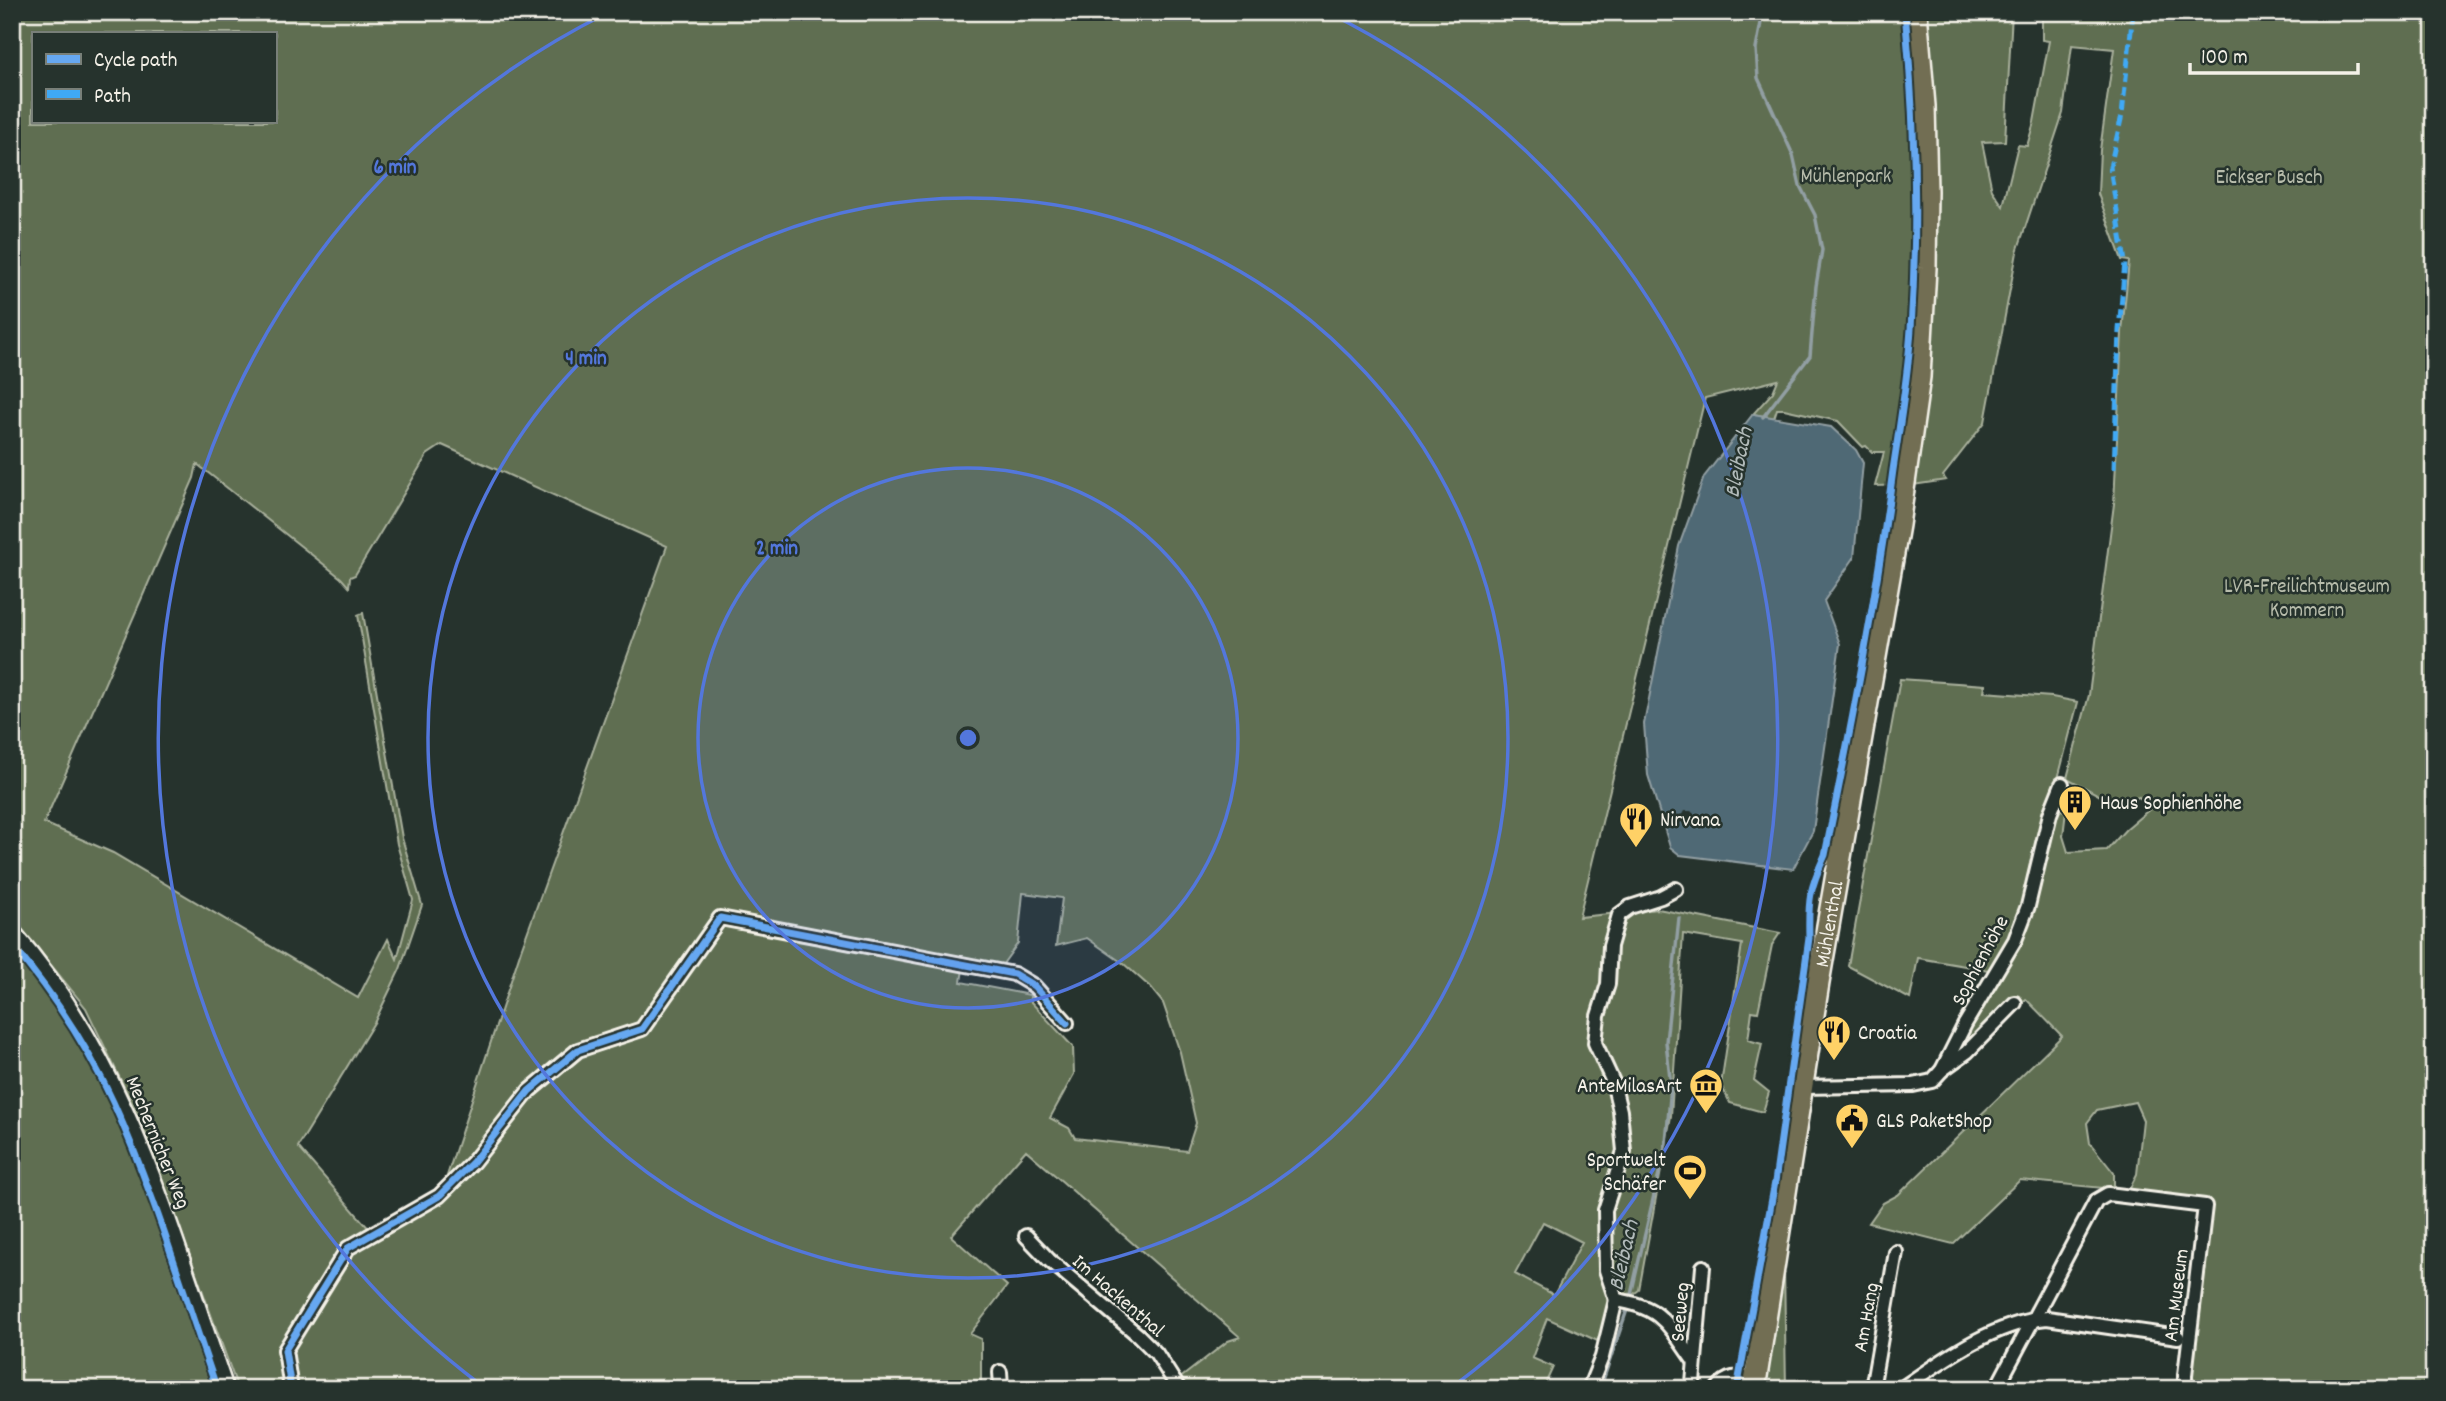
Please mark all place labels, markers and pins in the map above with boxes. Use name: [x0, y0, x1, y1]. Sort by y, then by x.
centre of rings: [956, 726, 980, 750]
building icon: Haus Sophienhöhe: [2056, 783, 2094, 832]
place label: Haus Sophienhöhe: [2100, 790, 2242, 820]
restaurant icon: Nirvana: [1617, 800, 1655, 849]
place label: Nirvana: [1660, 807, 1721, 837]
restaurant icon: Croatia: [1815, 1013, 1853, 1062]
place label: Croatia: [1858, 1020, 1918, 1050]
museum icon: AnteMilasArt: [1687, 1066, 1725, 1115]
place label: AnteMilasArt: [1577, 1073, 1682, 1103]
public building icon: GLS PaketShop: [1833, 1101, 1871, 1150]
place label: GLS PaketShop: [1876, 1108, 1992, 1138]
place label: Sportwelt Schäfer: [1587, 1147, 1666, 1201]
sports icon: Sportwelt Schäfer: [1671, 1152, 1709, 1201]

